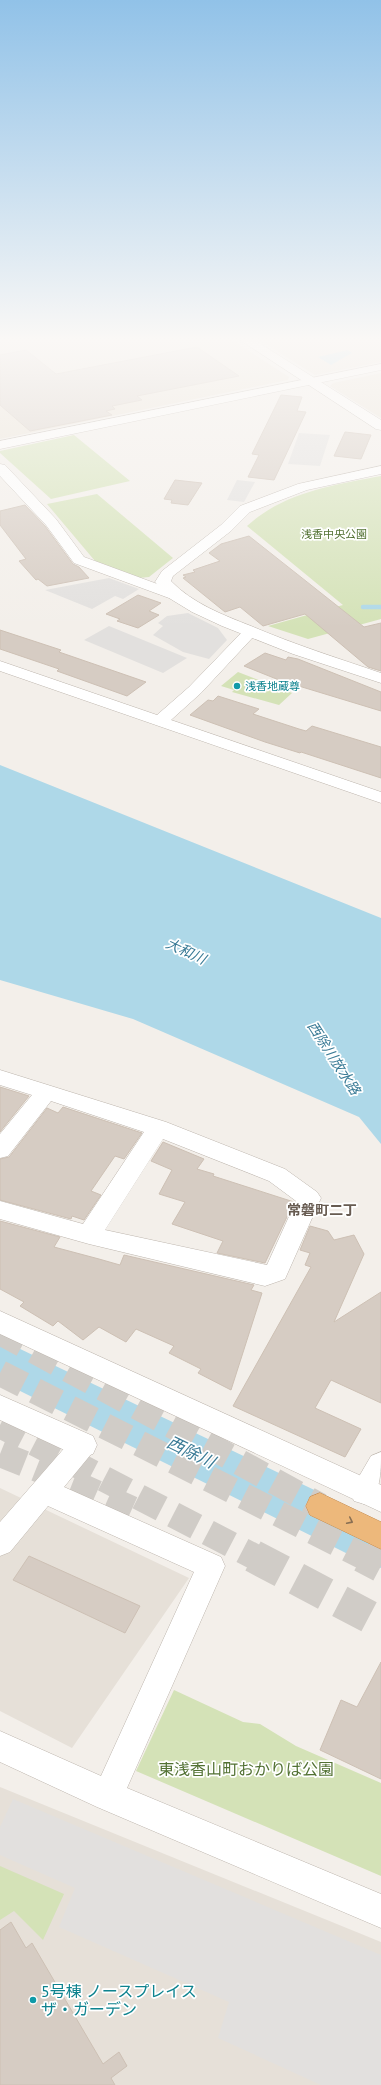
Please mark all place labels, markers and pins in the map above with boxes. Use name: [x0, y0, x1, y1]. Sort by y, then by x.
place label: 浅香地蔵尊: [245, 679, 300, 693]
marker: 浅香地蔵尊: [232, 681, 242, 691]
place label: 5号棟 ノースプレイス ザ・ガーデン: [41, 1981, 197, 2019]
marker: 5号棟 ノースプレイス ザ・ガーデン: [28, 1995, 38, 2005]

